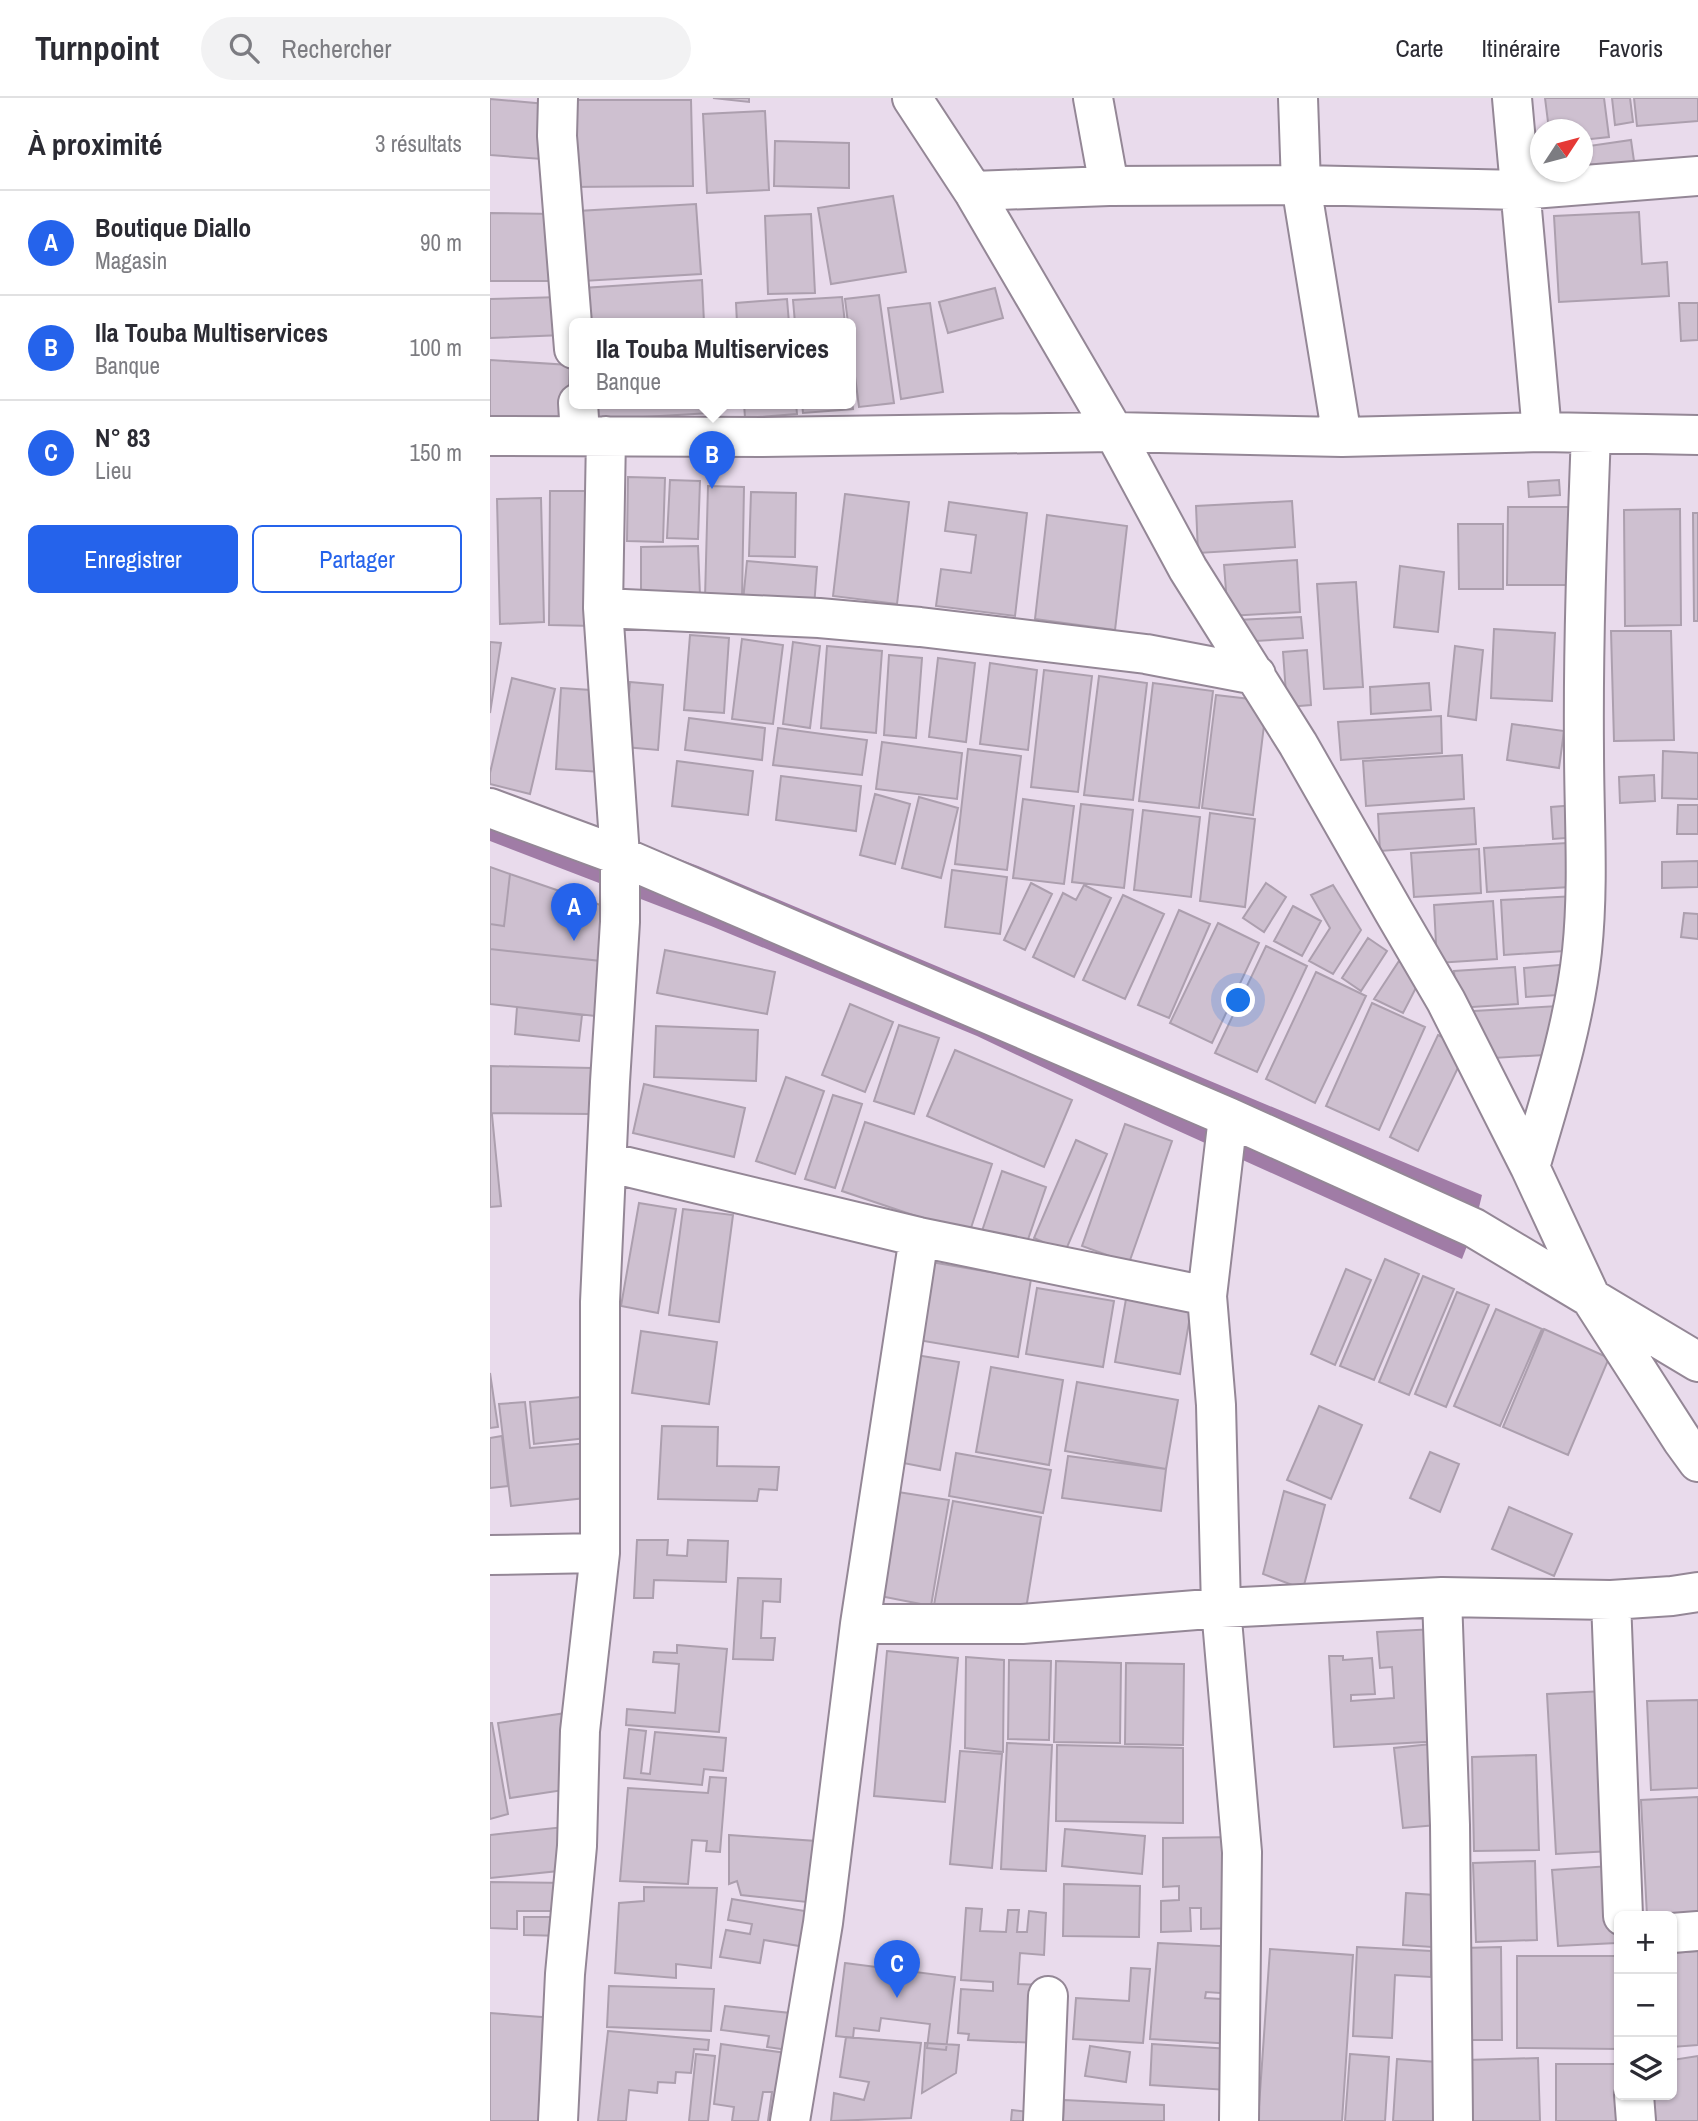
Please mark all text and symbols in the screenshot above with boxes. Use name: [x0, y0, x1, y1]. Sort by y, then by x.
search box: [201, 17, 691, 80]
text: Turnpoint: [35, 26, 159, 70]
icon: search: [225, 29, 263, 67]
text: Rechercher: [281, 31, 391, 66]
text: Carte: [1395, 32, 1444, 64]
text: Itinéraire: [1482, 32, 1560, 64]
text: Favoris: [1598, 32, 1663, 64]
north arrow: [1530, 119, 1593, 182]
text: À proximité: [28, 124, 162, 164]
text: 3 résultats: [375, 128, 462, 159]
text: Boutique Diallo: [95, 210, 251, 245]
text: A: [44, 227, 58, 258]
text: 90 m: [420, 227, 462, 258]
text: Magasin: [95, 245, 167, 276]
text: Ila Touba Multiservices: [95, 315, 328, 350]
popup: [569, 318, 856, 409]
text: Ila Touba Multiservices: [596, 331, 829, 366]
text: B: [44, 332, 58, 363]
text: 100 m: [410, 332, 462, 363]
text: Banque: [95, 350, 160, 381]
text: Banque: [596, 366, 661, 397]
text: N° 83: [95, 420, 150, 455]
pin: B: [689, 431, 735, 489]
text: C: [44, 437, 58, 468]
text: 150 m: [410, 437, 462, 468]
text: Lieu: [95, 455, 132, 486]
button: Enregistrer: [28, 525, 238, 593]
button: Partager: [252, 525, 462, 593]
pin: A: [551, 883, 597, 941]
your location: [1221, 983, 1255, 1017]
map controls: [1614, 1911, 1677, 2100]
button: +: [1614, 1911, 1677, 1974]
pin: C: [874, 1940, 920, 1998]
button: −: [1614, 1974, 1677, 2037]
button: layers: [1614, 2037, 1677, 2100]

